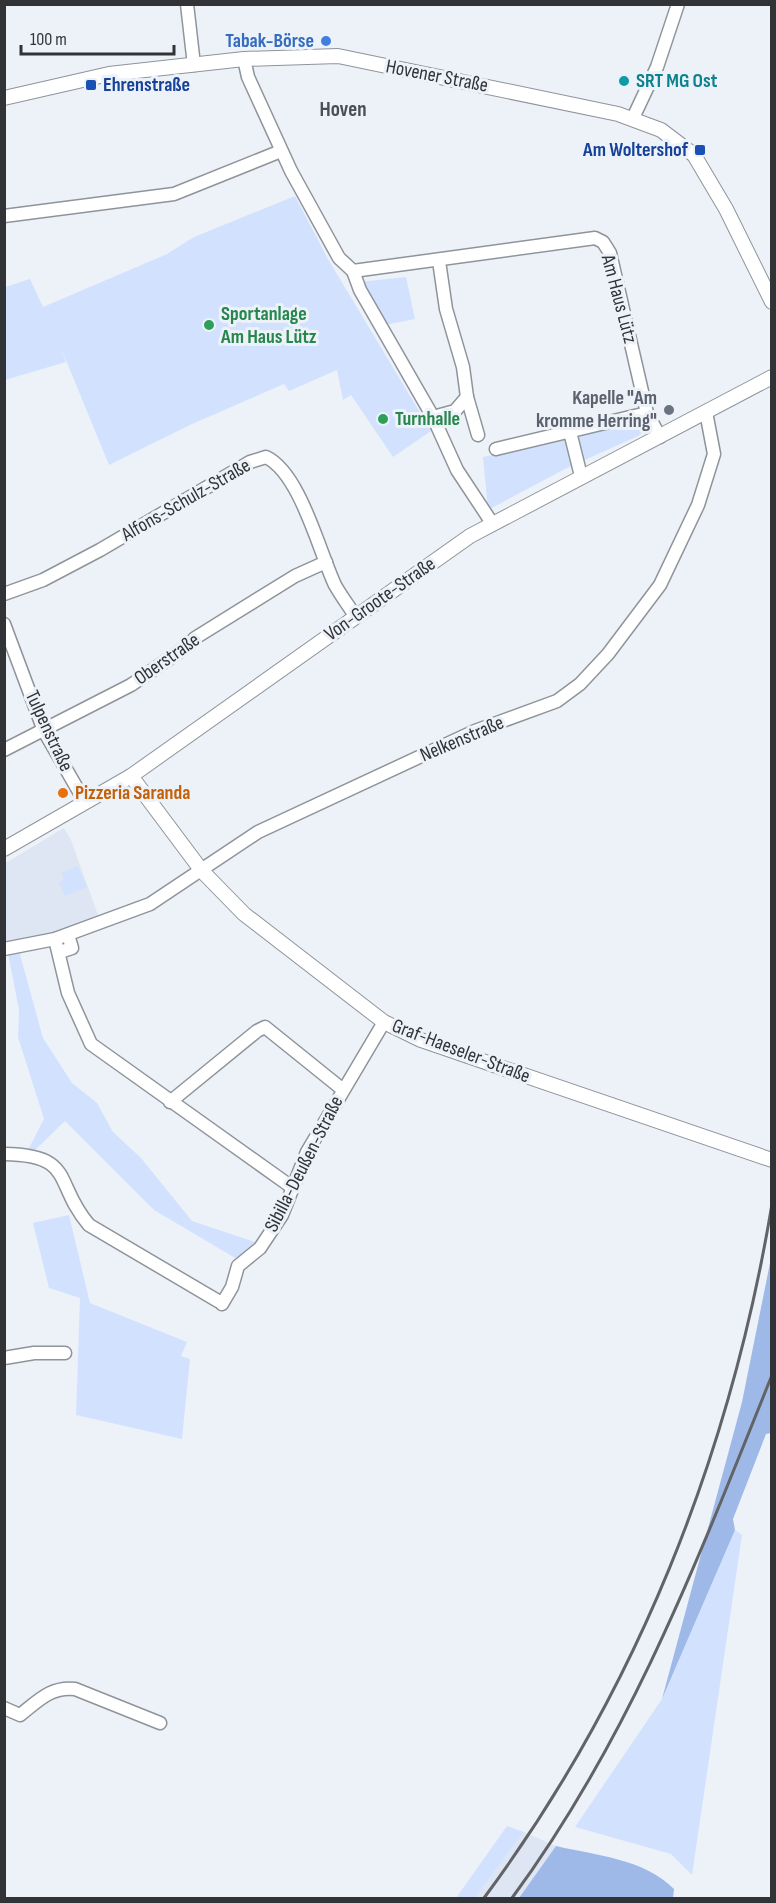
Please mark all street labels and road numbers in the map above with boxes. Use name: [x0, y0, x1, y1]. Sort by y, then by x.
street label: Hovener Straße: [384, 54, 490, 98]
street label: Am Haus Lütz: [595, 251, 642, 346]
street label: Alfons-Schulz-Straße: [116, 453, 255, 547]
street label: Von-Groote-Straße: [320, 552, 440, 646]
street label: Oberstraße: [130, 628, 204, 690]
street label: Tulpenstraße: [20, 687, 78, 775]
street label: Nelkenstraße: [416, 711, 508, 767]
street label: Graf-Haeseler-Straße: [389, 1014, 533, 1088]
street label: Sibilla-Deußen-Straße: [259, 1092, 349, 1236]

